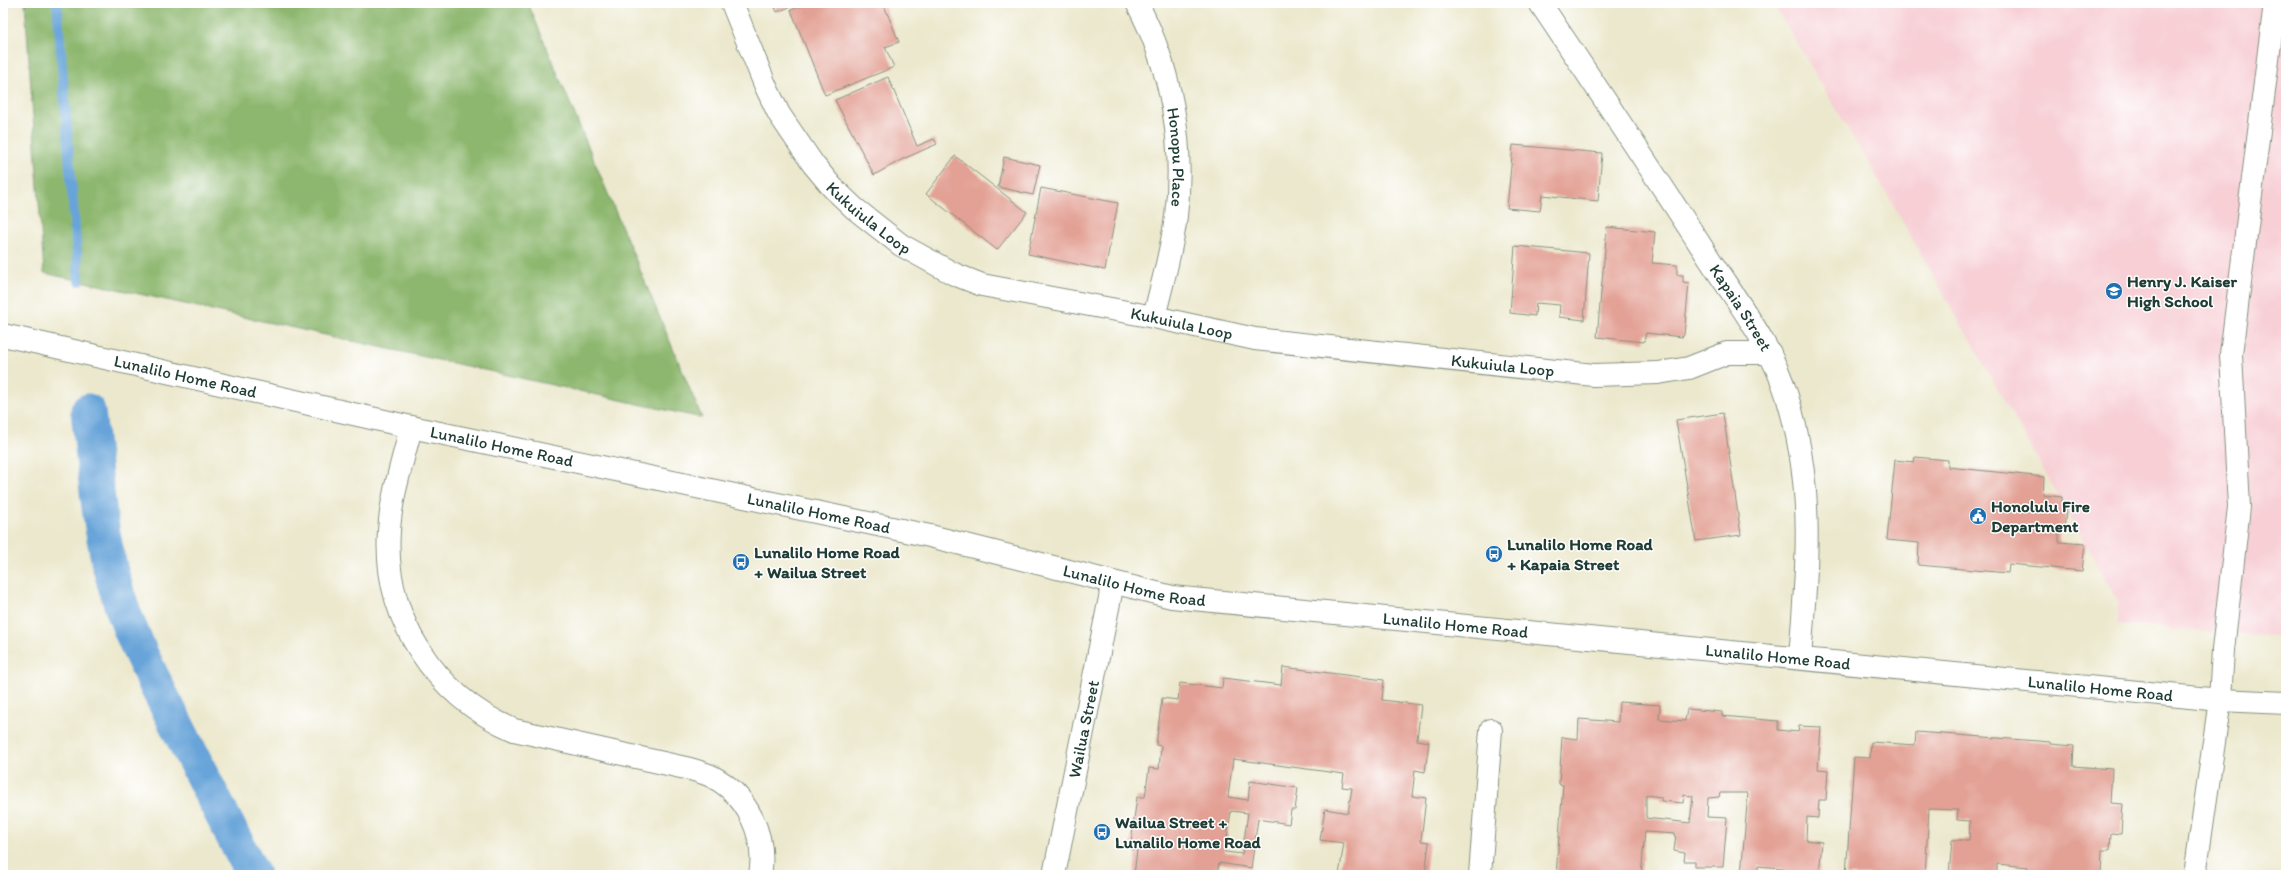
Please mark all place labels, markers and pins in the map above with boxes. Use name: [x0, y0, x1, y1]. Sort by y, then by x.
place label: Henry J. Kaiser High School: [2127, 271, 2237, 312]
school or university icon: Henry J. Kaiser High School: [2104, 281, 2124, 301]
place label: Honolulu Fire Department: [1991, 496, 2090, 537]
public building icon: Honolulu Fire Department: [1968, 506, 1988, 526]
place label: Lunalilo Home Road + Kapaia Street: [1507, 534, 1654, 575]
place label: Lunalilo Home Road + Wailua Street: [754, 542, 901, 582]
bus stop icon: Lunalilo Home Road + Kapaia Street: [1484, 544, 1504, 564]
bus stop icon: Lunalilo Home Road + Wailua Street: [731, 552, 751, 572]
place label: Wailua Street + Lunalilo Home Road: [1115, 812, 1262, 852]
bus stop icon: Wailua Street + Lunalilo Home Road: [1092, 822, 1112, 842]

